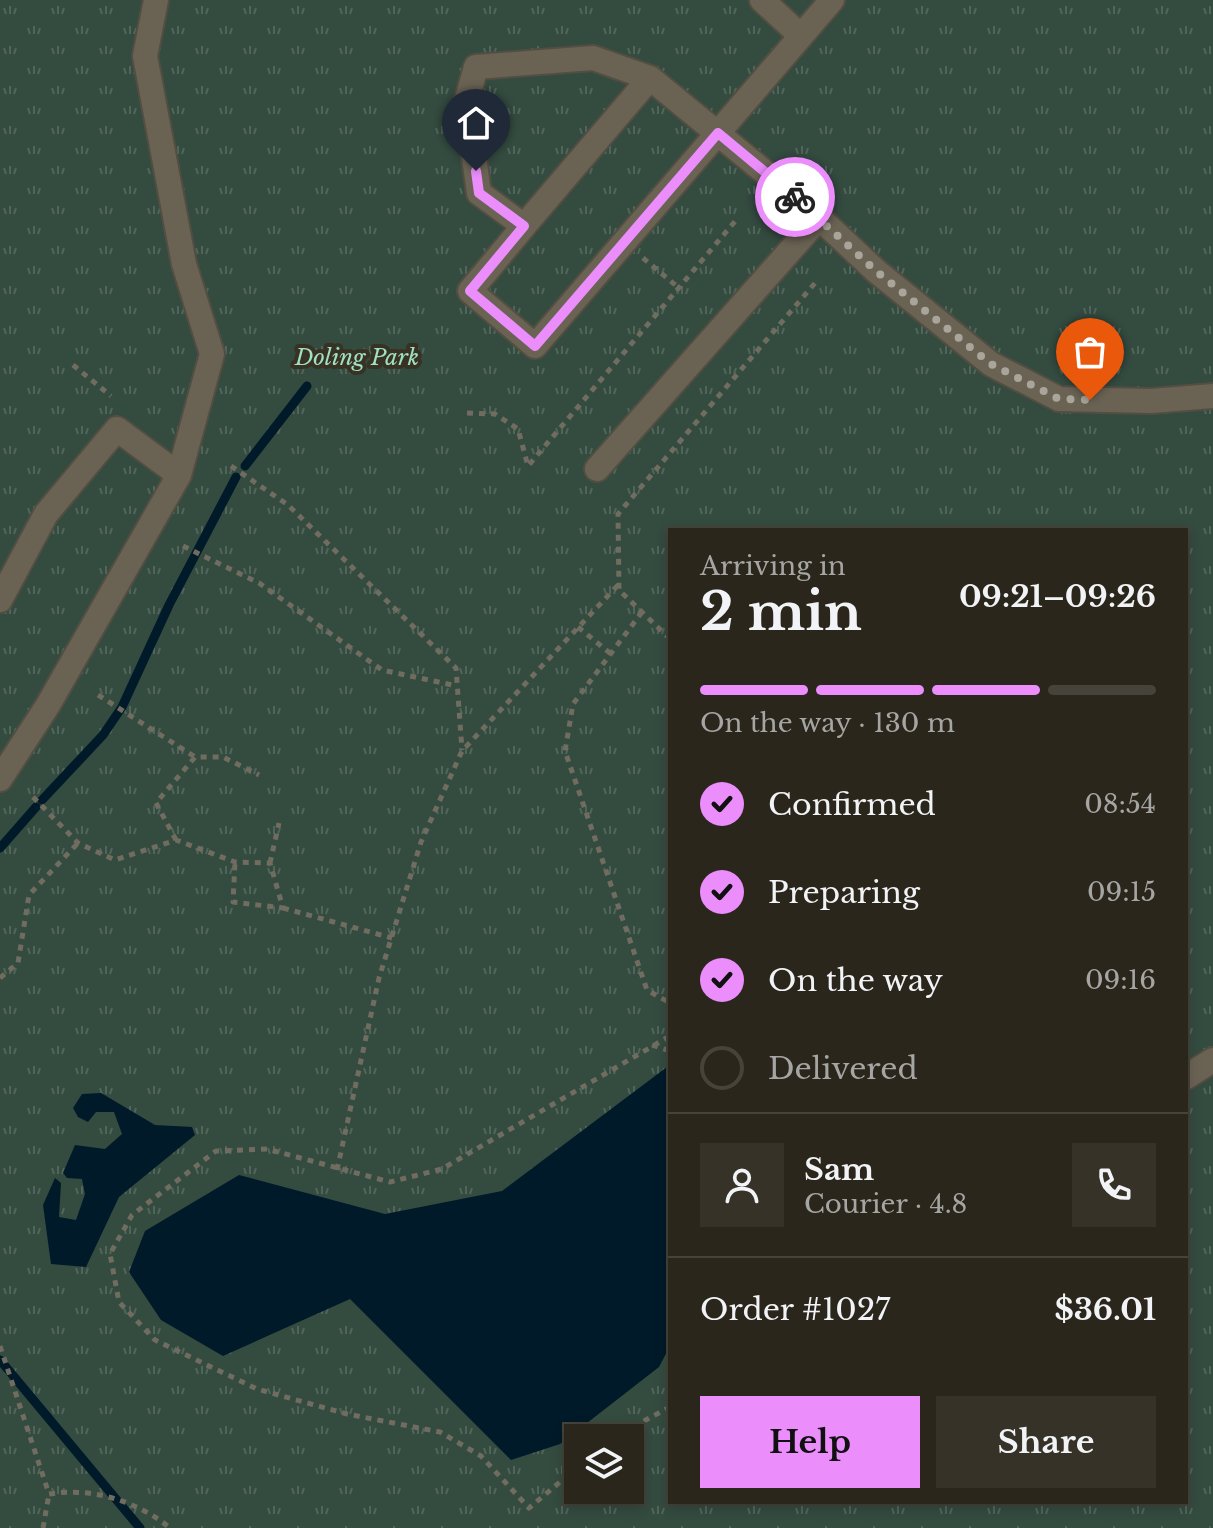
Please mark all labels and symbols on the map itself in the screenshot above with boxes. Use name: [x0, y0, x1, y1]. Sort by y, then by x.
pin: [442, 89, 510, 171]
courier: [755, 157, 835, 237]
pin: [1056, 318, 1124, 400]
park label: Doling Park: [294, 344, 419, 371]

